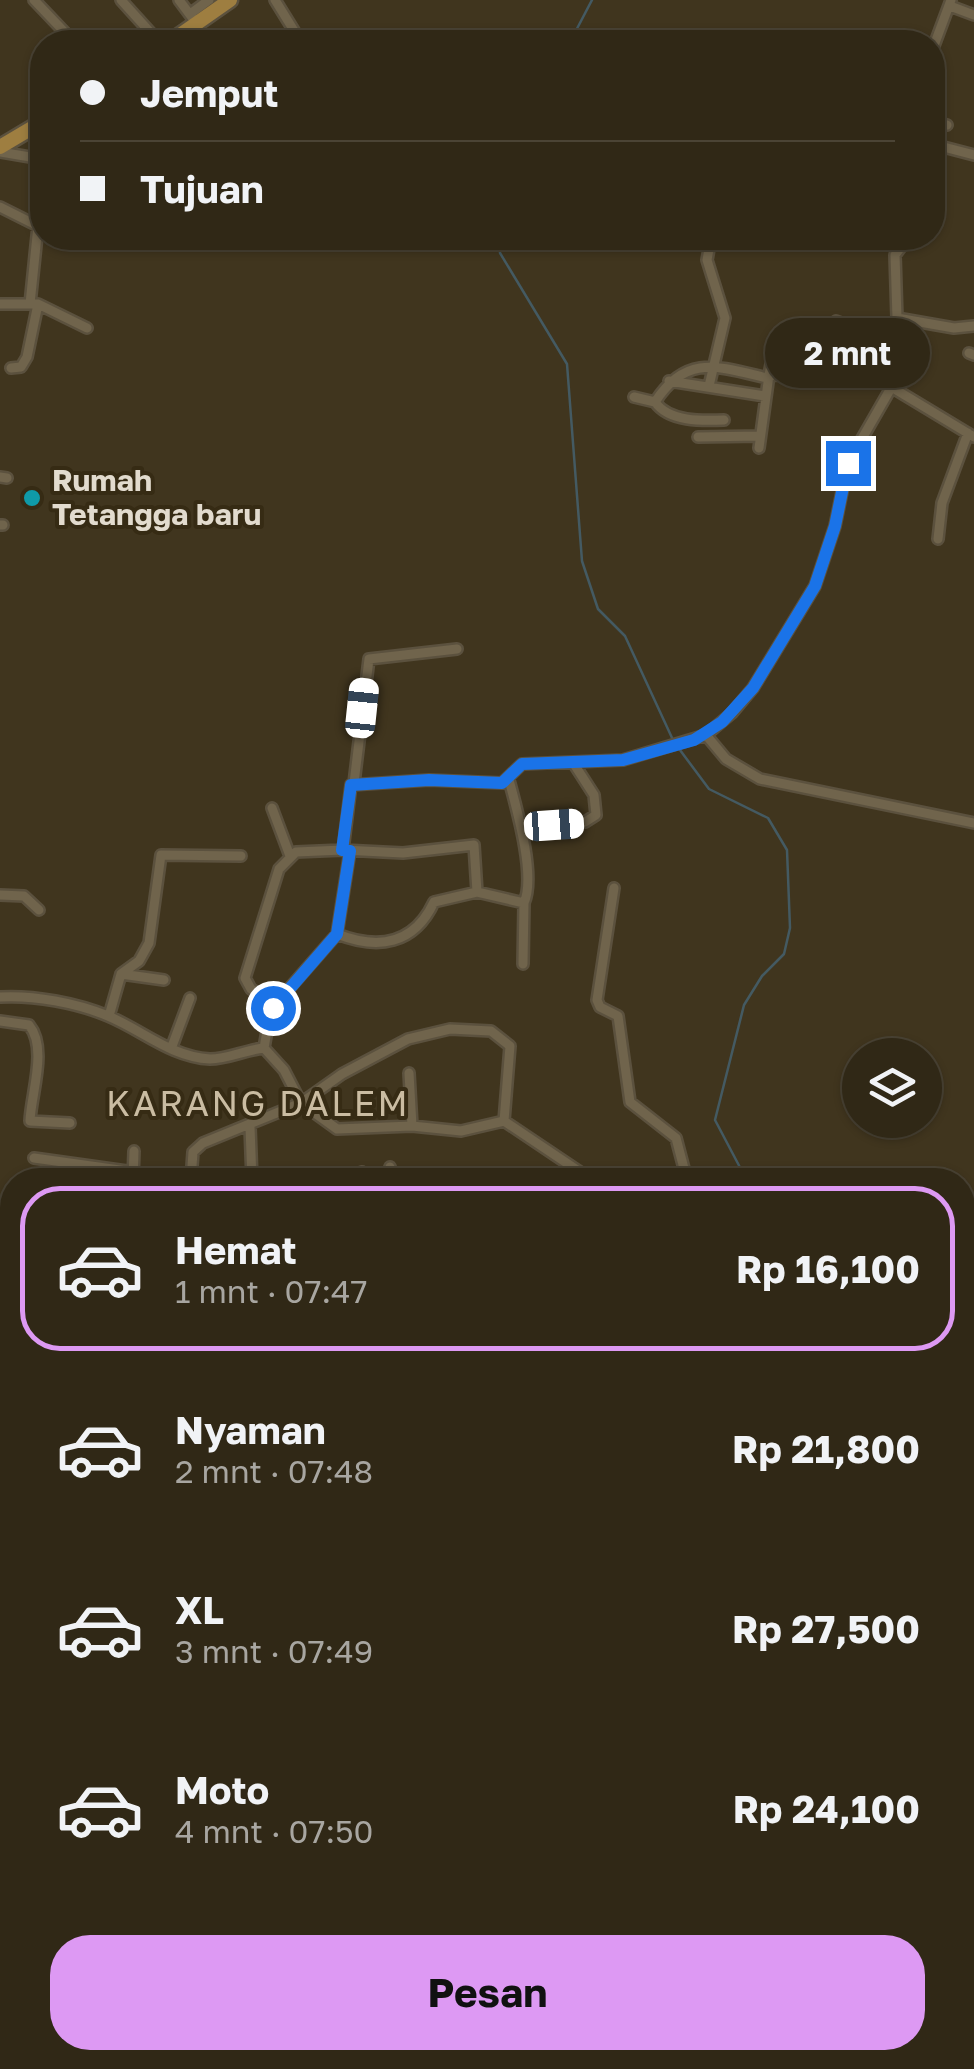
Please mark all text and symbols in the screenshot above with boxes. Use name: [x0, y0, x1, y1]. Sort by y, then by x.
text: Jemput: [140, 70, 279, 115]
text: Tujuan: [140, 166, 264, 211]
callout: 2 mnt: [766, 318, 930, 388]
text: 2 mnt: [804, 334, 891, 372]
route end: [826, 441, 871, 486]
place label: Rumah Tetangga baru: [52, 462, 261, 532]
marker: Rumah Tetangga baru: [21, 487, 43, 509]
car: [344, 677, 380, 739]
car: [523, 808, 585, 842]
route start: [251, 986, 296, 1031]
map controls: [842, 1038, 942, 1138]
button: layers: [842, 1038, 942, 1138]
district label: KARANG DALEM: [106, 1082, 410, 1124]
icon: car: [55, 1224, 145, 1314]
text: Hemat: [175, 1227, 297, 1272]
text: Rp 16,100: [736, 1246, 920, 1291]
text: 1 mnt · 07:47: [175, 1272, 367, 1310]
icon: car: [55, 1404, 145, 1494]
text: Nyaman: [175, 1407, 326, 1452]
text: Rp 21,800: [732, 1426, 920, 1471]
text: 2 mnt · 07:48: [175, 1452, 373, 1490]
icon: car: [55, 1584, 145, 1674]
text: XL: [175, 1587, 224, 1632]
text: Rp 27,500: [732, 1606, 920, 1651]
text: 3 mnt · 07:49: [175, 1632, 373, 1670]
icon: car: [55, 1764, 145, 1854]
text: Moto: [175, 1767, 269, 1812]
text: Rp 24,100: [733, 1786, 920, 1831]
text: 4 mnt · 07:50: [175, 1812, 373, 1850]
button: Pesan: [50, 1935, 925, 2050]

